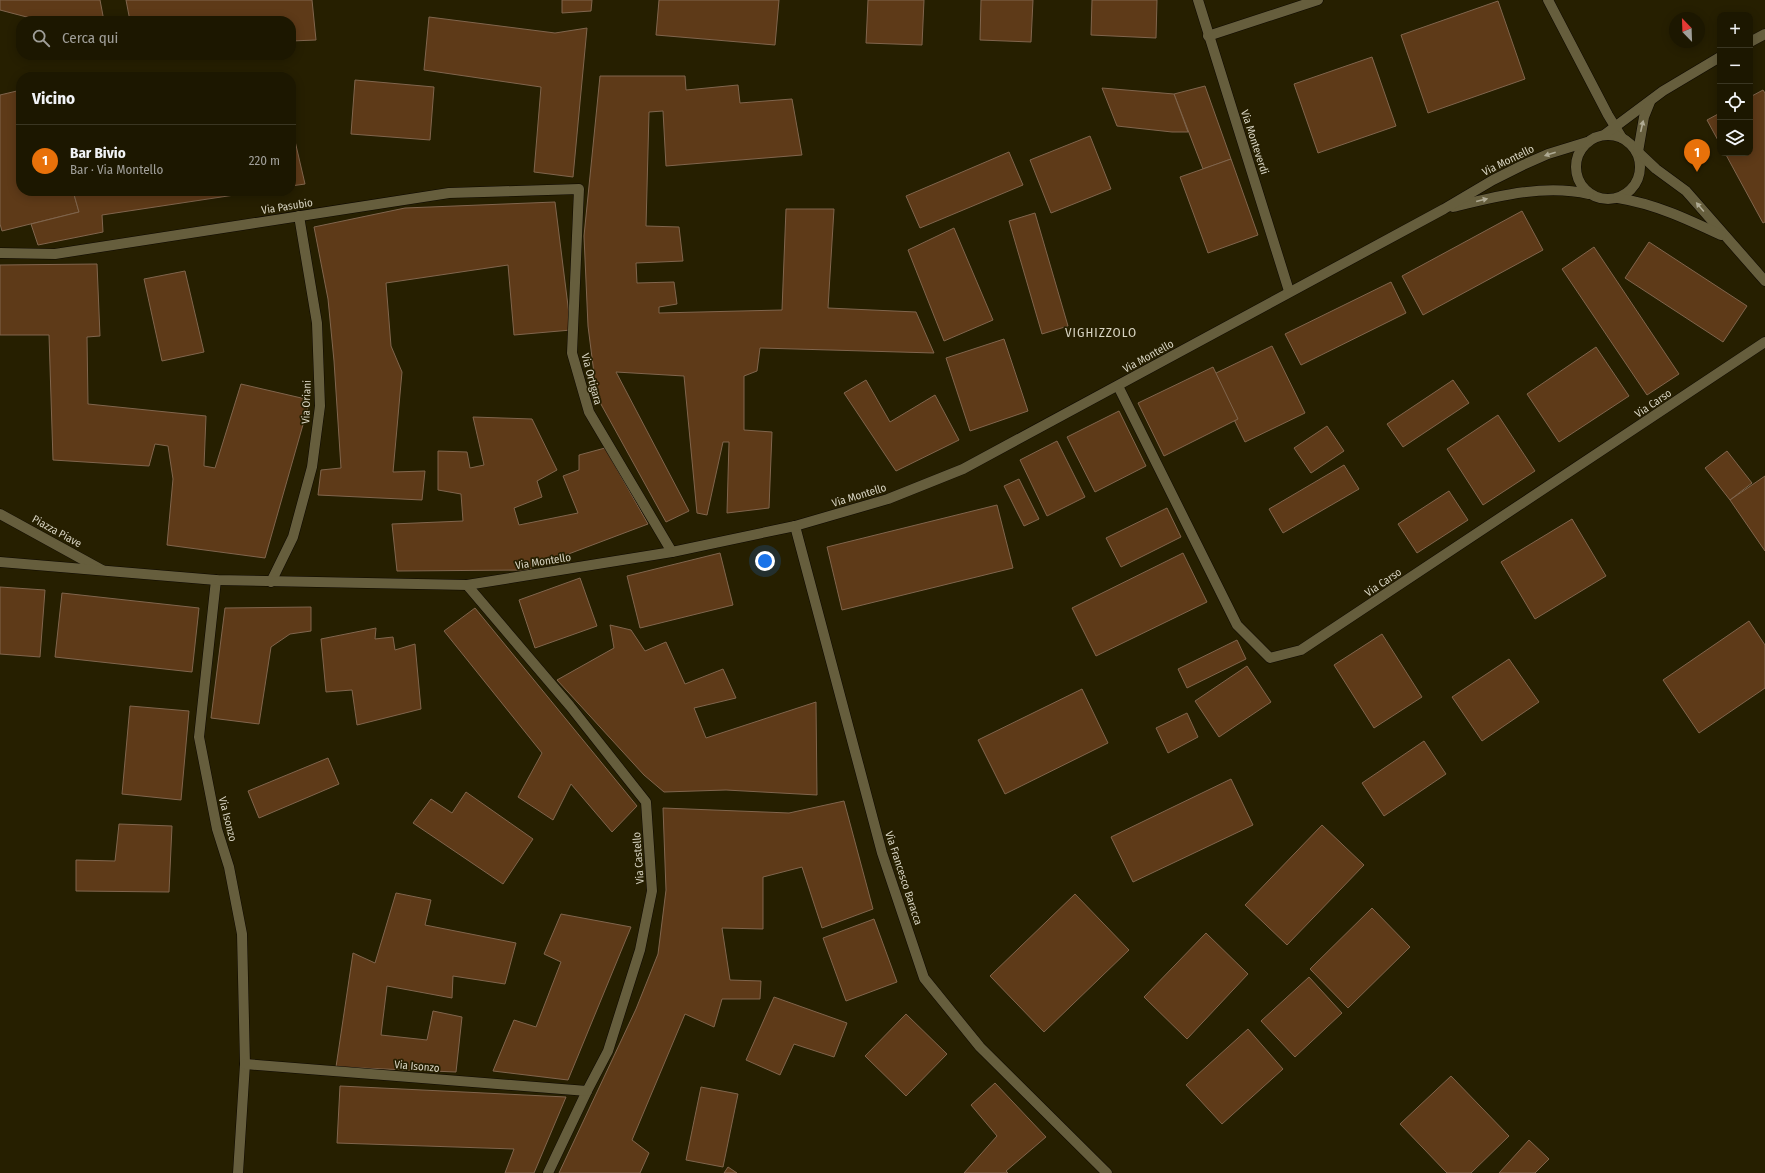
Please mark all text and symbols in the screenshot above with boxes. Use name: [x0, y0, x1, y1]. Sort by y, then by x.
north arrow: [1669, 12, 1705, 48]
map controls: [1717, 12, 1753, 156]
button: +: [1717, 12, 1753, 48]
search box: [16, 16, 296, 60]
icon: search: [30, 27, 52, 49]
text: Cerca qui: [62, 29, 118, 47]
button: −: [1717, 48, 1753, 84]
button: locate: [1717, 84, 1753, 120]
text: Vicino: [32, 88, 75, 109]
street label: Via Monteverdi: [1238, 108, 1271, 176]
one-way arrow: [1639, 120, 1645, 133]
button: layers: [1717, 120, 1753, 156]
pin: 1: [1684, 139, 1710, 172]
street label: Via Montello: [1480, 142, 1536, 179]
text: Bar Bivio: [70, 144, 126, 162]
one-way arrow: [1544, 151, 1556, 157]
text: 1: [42, 153, 48, 168]
text: 220 m: [249, 153, 280, 168]
text: Bar · Via Montello: [70, 162, 163, 177]
street label: Via Pasubio: [261, 196, 314, 217]
one-way arrow: [1476, 197, 1488, 203]
one-way arrow: [1695, 202, 1704, 212]
district label: VIGHIZZOLO: [1065, 325, 1137, 340]
street label: Via Montello: [1121, 337, 1176, 376]
street label: Via Ortigara: [578, 352, 605, 406]
street label: Via Oriani: [299, 380, 314, 424]
street label: Via Carso: [1632, 386, 1674, 420]
street label: Via Montello: [830, 481, 888, 510]
street label: Piazza Piave: [30, 513, 84, 550]
street label: Via Montello: [514, 551, 572, 572]
your location: [755, 551, 775, 571]
street label: Via Carso: [1362, 565, 1404, 599]
street label: Via Isonzo: [216, 795, 239, 843]
street label: Via Francesco Baracca: [882, 830, 925, 927]
street label: Via Castello: [630, 831, 647, 884]
street label: Via Isonzo: [394, 1058, 440, 1075]

